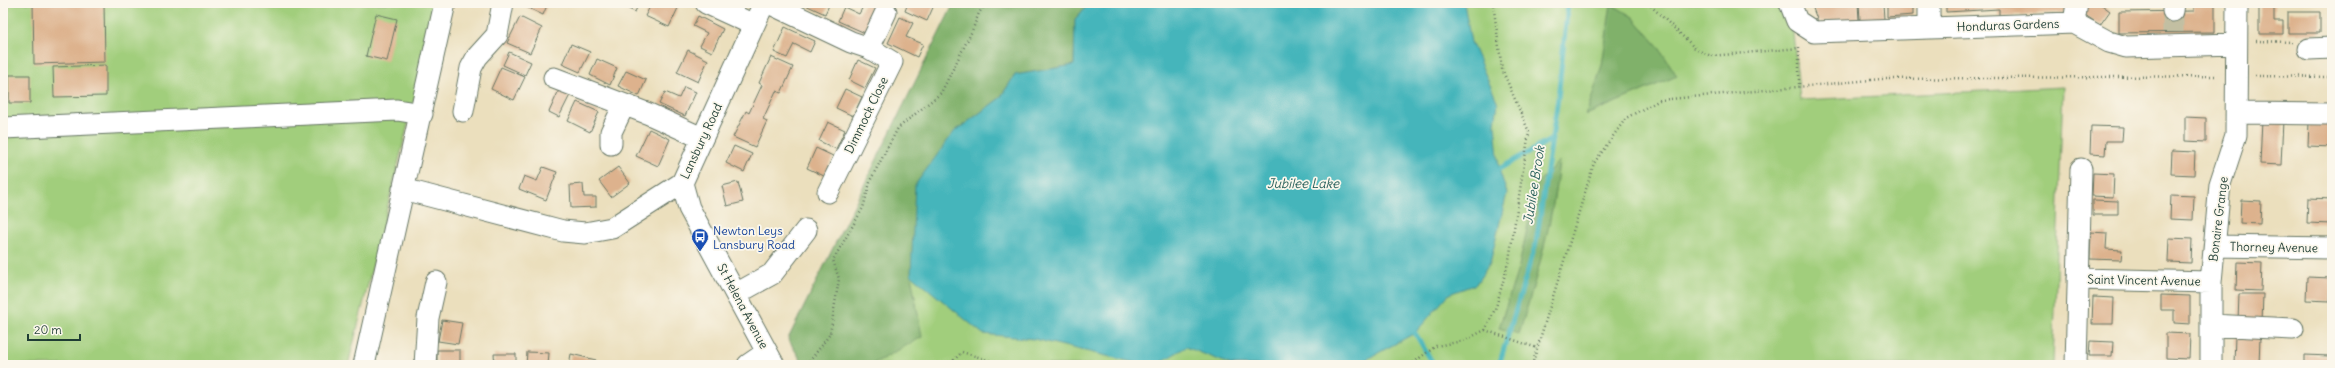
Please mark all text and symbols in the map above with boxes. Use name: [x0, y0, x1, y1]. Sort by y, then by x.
street label: Honduras Gardens: [1957, 16, 2059, 34]
street label: Dimmock Close: [841, 74, 891, 156]
street label: Lansbury Road: [677, 101, 725, 181]
water label: Jubilee Brook: [1519, 143, 1549, 225]
water label: Jubilee Lake: [1267, 175, 1340, 192]
street label: Bonaire Grange: [2205, 176, 2231, 262]
place label: Newton Leys Lansbury Road: [713, 223, 795, 252]
bus stop icon: Newton Leys Lansbury Road: [690, 227, 710, 252]
street label: Thorney Avenue: [2230, 239, 2318, 255]
street label: St Helena Avenue: [714, 261, 772, 351]
street label: Saint Vincent Avenue: [2087, 272, 2201, 288]
scale bar: [28, 316, 80, 342]
text: 20 m: [34, 322, 62, 337]

